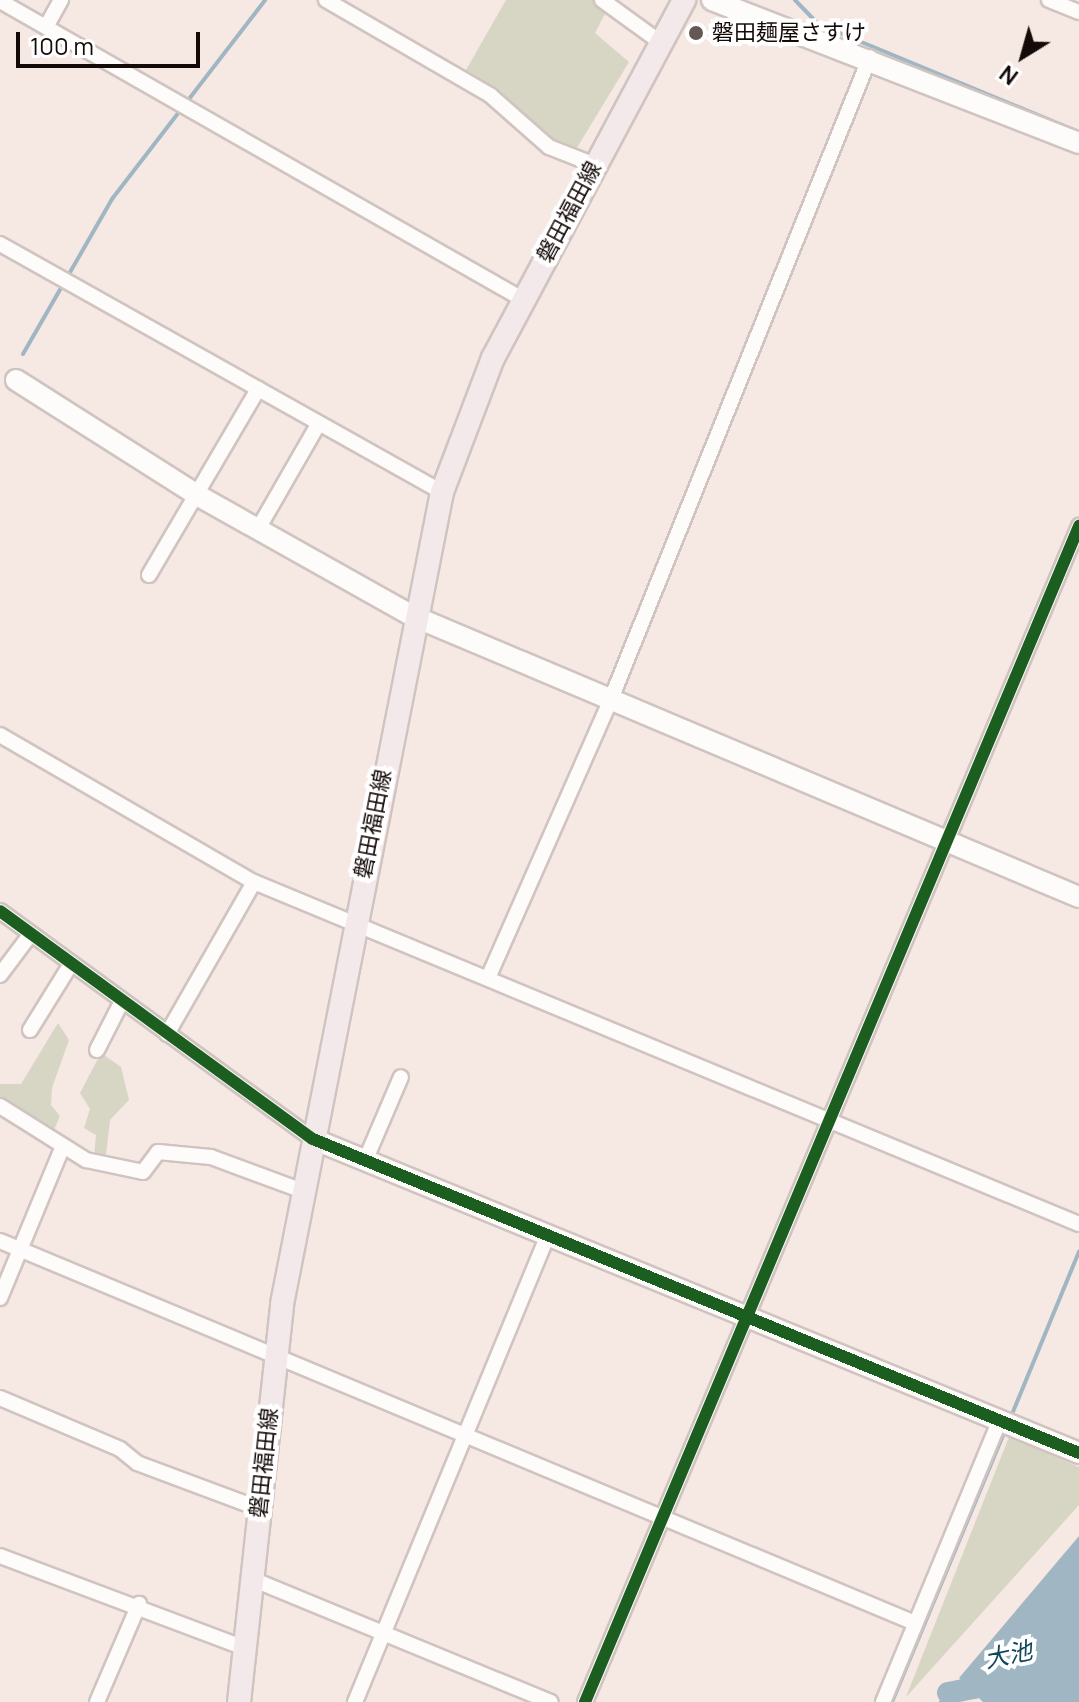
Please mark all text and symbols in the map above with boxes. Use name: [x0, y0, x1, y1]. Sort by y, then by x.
scale bar: [20, 16, 204, 66]
north arrow: [983, 16, 1063, 96]
place label: 磐田麺屋さすけ: [712, 20, 866, 46]
marker: 磐田麺屋さすけ: [687, 24, 705, 42]
text: 100 m: [30, 29, 94, 62]
text: N: [993, 58, 1024, 92]
street label: 磐田福田線: [532, 157, 606, 267]
street label: 磐田福田線: [350, 767, 396, 881]
street label: 磐田福田線: [245, 1407, 283, 1519]
water label: 大池: [982, 1635, 1034, 1673]

